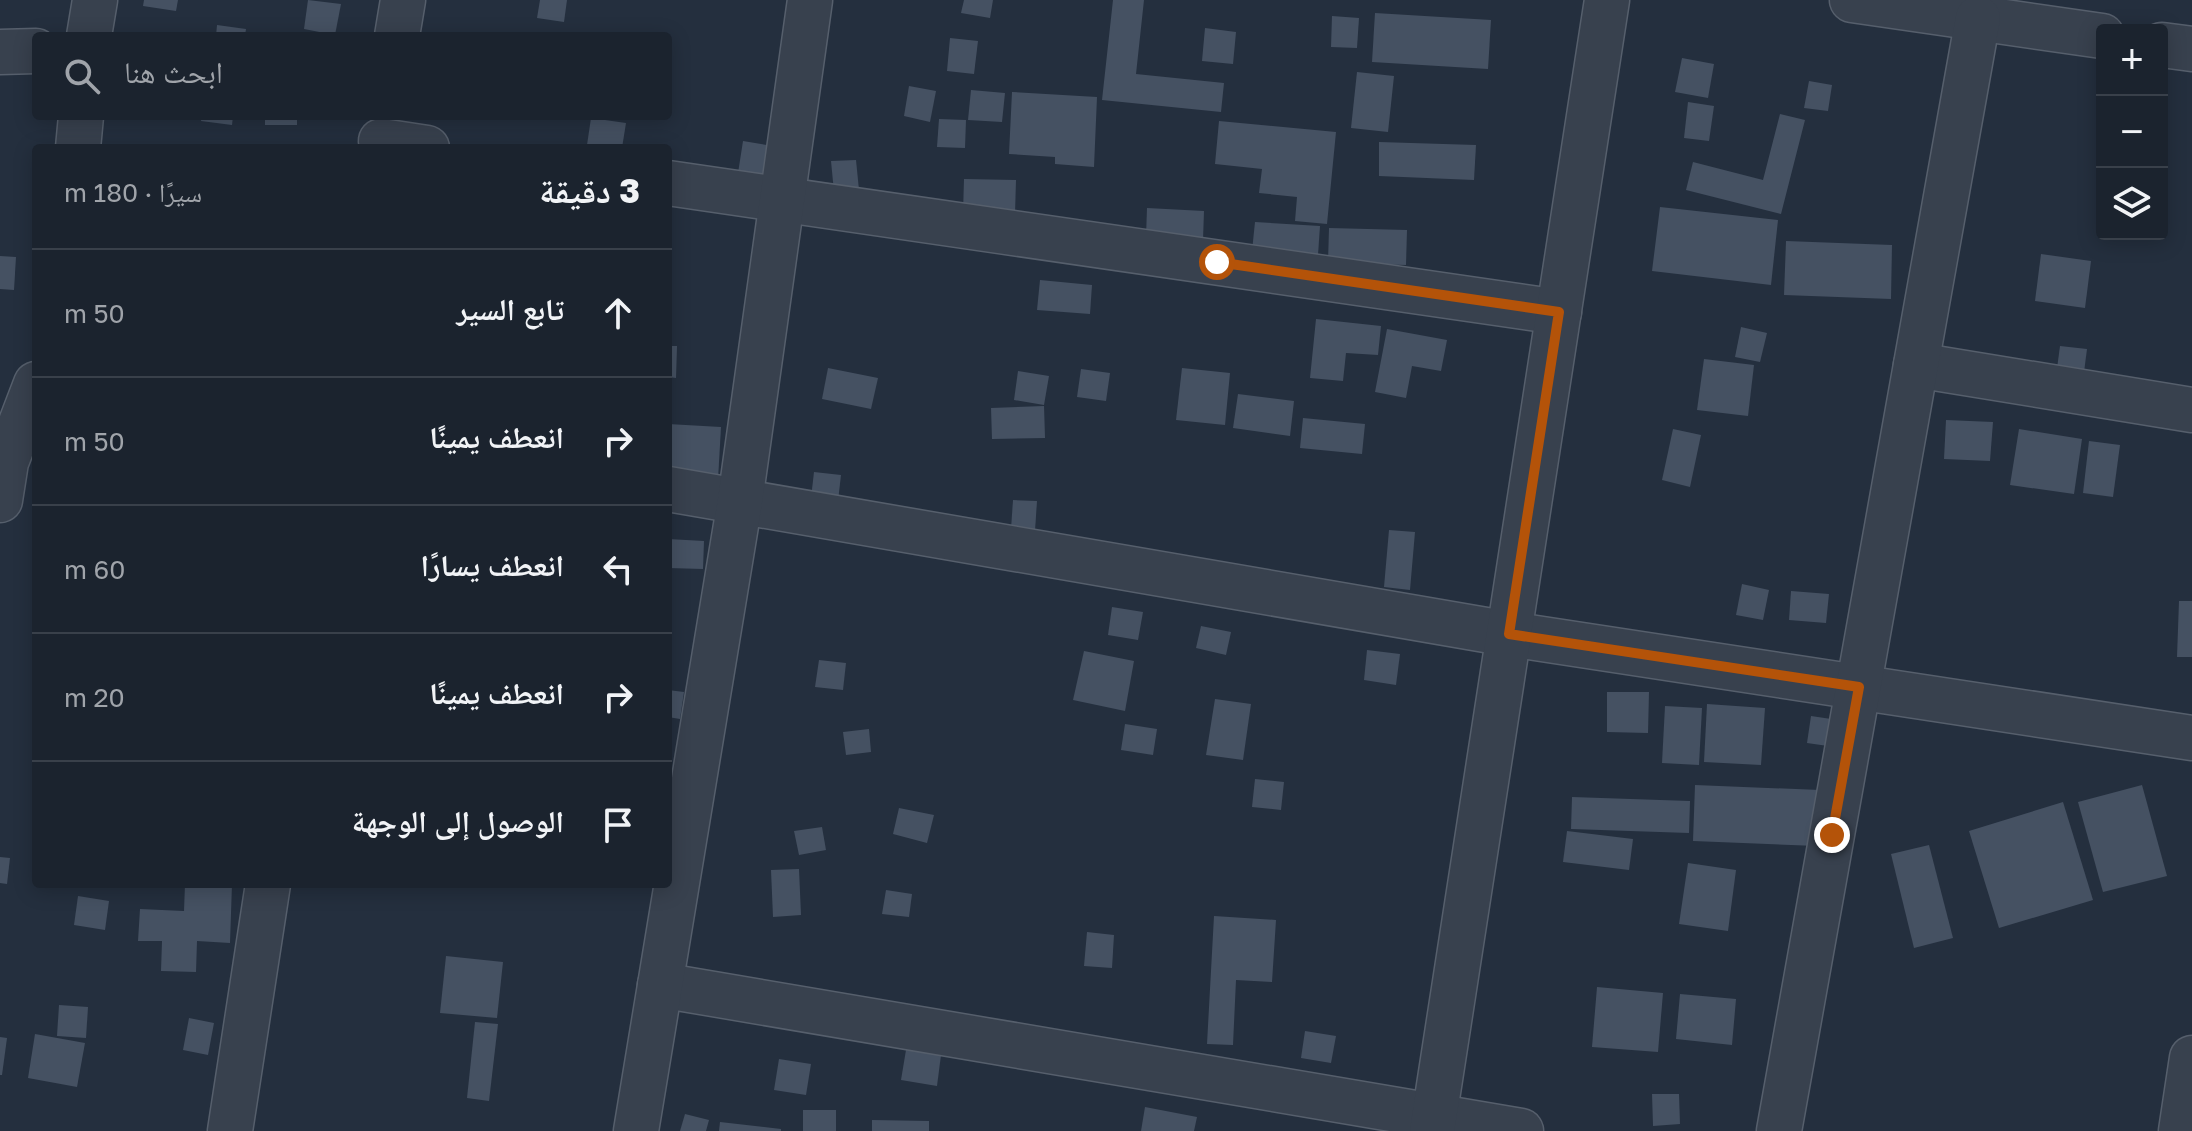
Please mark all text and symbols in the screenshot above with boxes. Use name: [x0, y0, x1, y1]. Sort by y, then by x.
map controls: [2096, 24, 2168, 240]
button: +: [2096, 24, 2168, 96]
search box: [32, 32, 672, 120]
icon: search: [60, 54, 104, 98]
text: ابحث هنا: [124, 54, 223, 90]
button: −: [2096, 96, 2168, 168]
button: layers: [2096, 168, 2168, 240]
text: 3 دقيقة: [539, 170, 640, 210]
text: سيرًا · 180 m: [64, 177, 202, 208]
route start: [1199, 244, 1235, 280]
text: تابع السير: [456, 291, 564, 327]
icon: ahead: [596, 291, 640, 335]
text: 50 m: [64, 298, 125, 329]
text: انعطف يمينًا: [429, 419, 564, 455]
icon: right: [596, 419, 640, 463]
text: 50 m: [64, 426, 125, 457]
text: انعطف يسارًا: [420, 547, 564, 583]
icon: left: [596, 547, 640, 591]
text: 60 m: [64, 554, 125, 585]
text: انعطف يمينًا: [429, 675, 564, 711]
icon: right: [596, 675, 640, 719]
text: 20 m: [64, 682, 125, 713]
text: الوصول إلى الوجهة: [352, 803, 564, 839]
icon: arrive: [596, 803, 640, 847]
route end: [1814, 817, 1850, 853]

